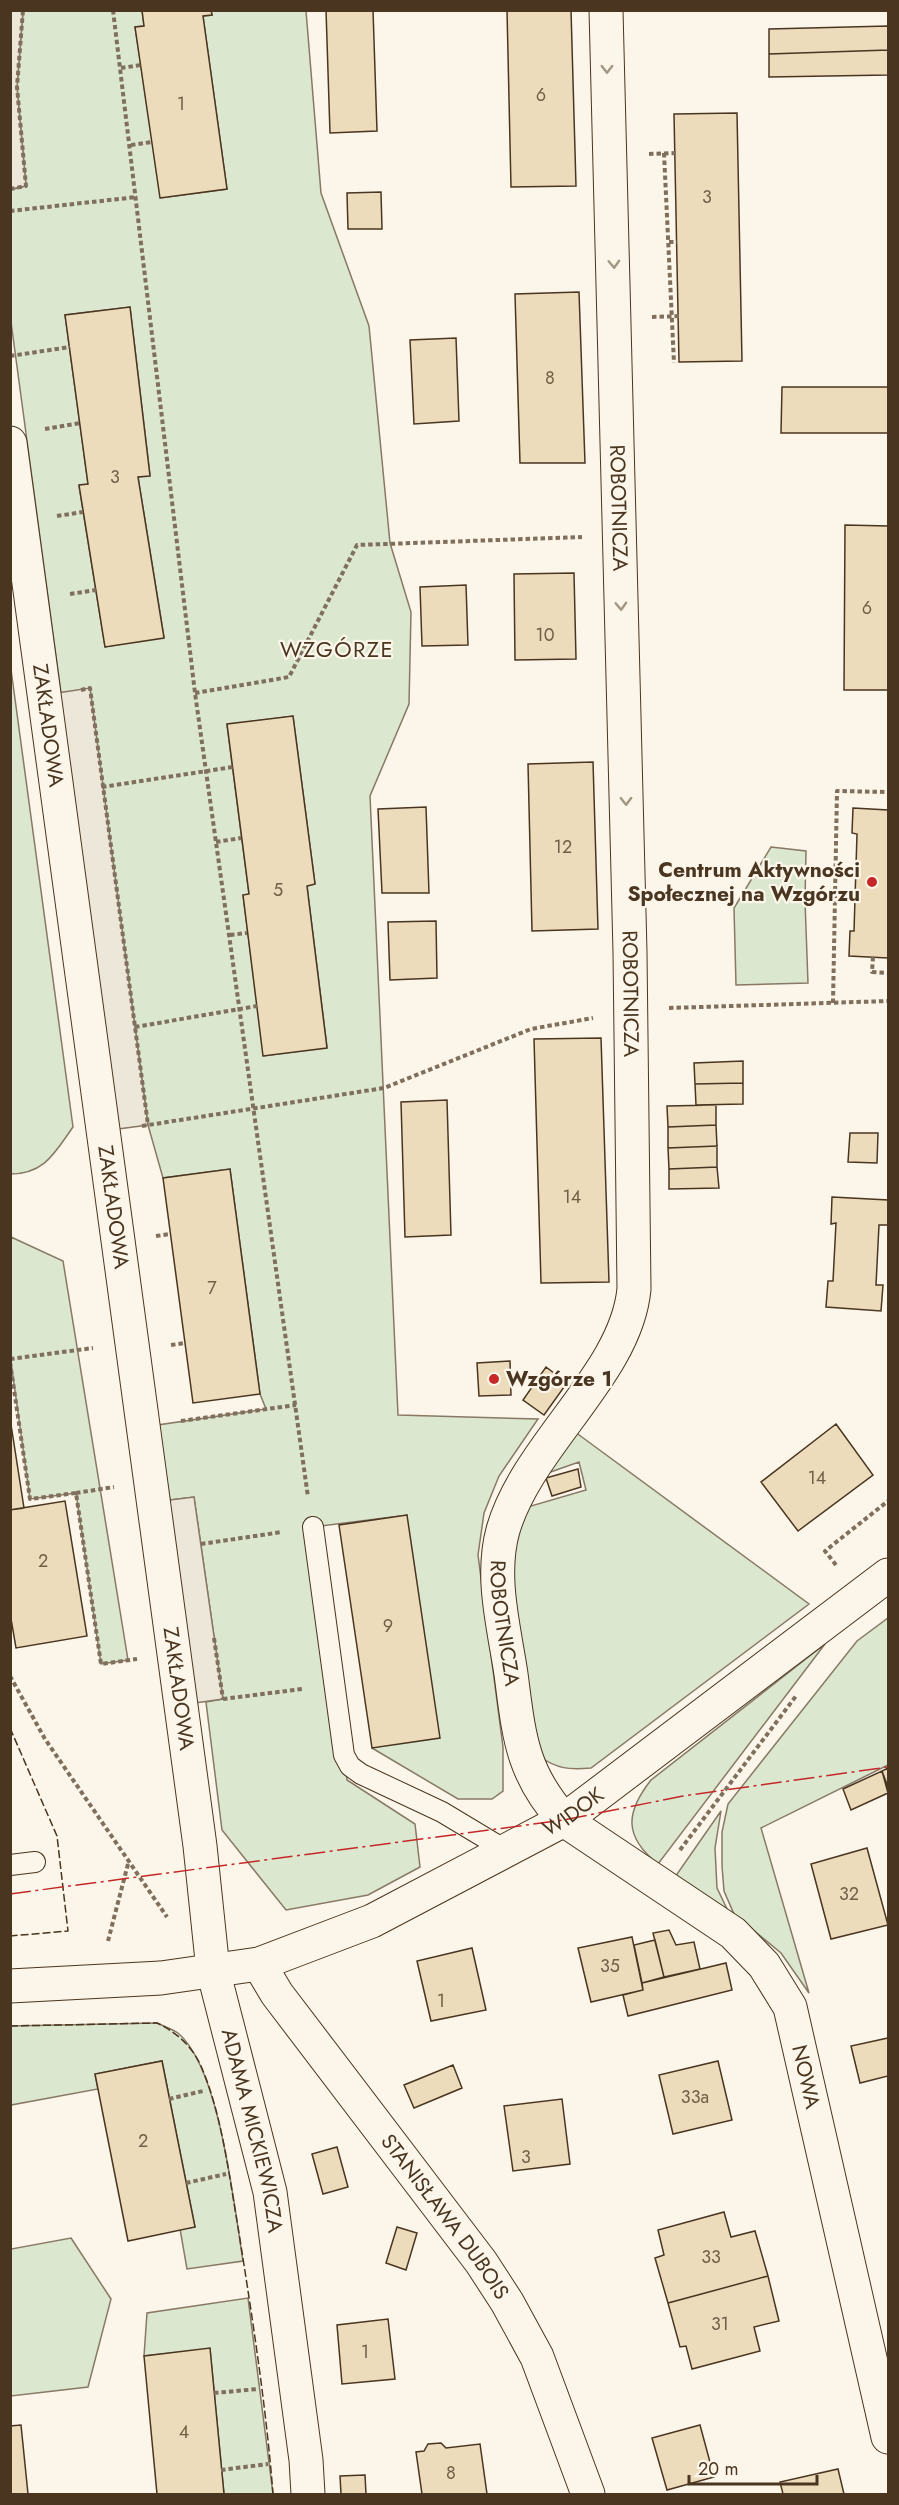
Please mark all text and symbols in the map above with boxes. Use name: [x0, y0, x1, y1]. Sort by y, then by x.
one-way arrow: [601, 64, 613, 73]
house number: 6: [536, 82, 546, 108]
house number: 1: [177, 91, 185, 117]
house number: 3: [702, 184, 712, 210]
one-way arrow: [607, 259, 620, 268]
house number: 8: [545, 365, 555, 391]
street label: ROBOTNICZA: [602, 444, 635, 572]
house number: 3: [110, 464, 120, 490]
house number: 6: [862, 595, 872, 621]
one-way arrow: [615, 601, 628, 610]
house number: 10: [536, 622, 555, 648]
district label: WZGÓRZE: [280, 633, 394, 665]
street label: ZAKŁADOWA: [25, 662, 71, 789]
one-way arrow: [620, 796, 632, 805]
house number: 12: [554, 834, 572, 860]
place label: Centrum Aktywności Społecznej na Wzgórzu: [627, 855, 860, 909]
marker: Centrum Aktywności Społecznej na Wzgórzu: [865, 875, 879, 889]
house number: 5: [273, 877, 283, 903]
street label: ROBOTNICZA: [614, 930, 646, 1057]
street label: ZAKŁADOWA: [90, 1144, 137, 1271]
house number: 14: [563, 1184, 581, 1210]
house number: 7: [207, 1275, 217, 1301]
place label: Wzgórze 1: [506, 1364, 612, 1394]
marker: Wzgórze 1: [487, 1372, 501, 1386]
house number: 14: [808, 1465, 826, 1491]
house number: 2: [38, 1548, 48, 1574]
street label: ROBOTNICZA: [483, 1560, 527, 1688]
house number: 9: [383, 1613, 393, 1639]
street label: ZAKŁADOWA: [156, 1625, 202, 1752]
street label: WIDOK: [537, 1780, 610, 1844]
house number: 32: [839, 1881, 859, 1907]
house number: 35: [600, 1953, 620, 1979]
house number: 1: [437, 1988, 445, 2014]
street label: ADAMA MICKIEWICZA: [214, 2025, 290, 2235]
street label: NOWA: [784, 2042, 828, 2112]
house number: 33a: [681, 2084, 709, 2110]
house number: 2: [138, 2128, 148, 2154]
street label: STANISŁAWA DUBOIS: [374, 2128, 516, 2305]
house number: 3: [521, 2144, 531, 2170]
house number: 33: [701, 2244, 721, 2270]
house number: 31: [711, 2311, 729, 2337]
house number: 1: [361, 2339, 369, 2365]
house number: 4: [179, 2419, 189, 2445]
scale bar: [689, 2448, 816, 2486]
text: 20 m: [698, 2456, 738, 2482]
house number: 8: [446, 2460, 456, 2486]

